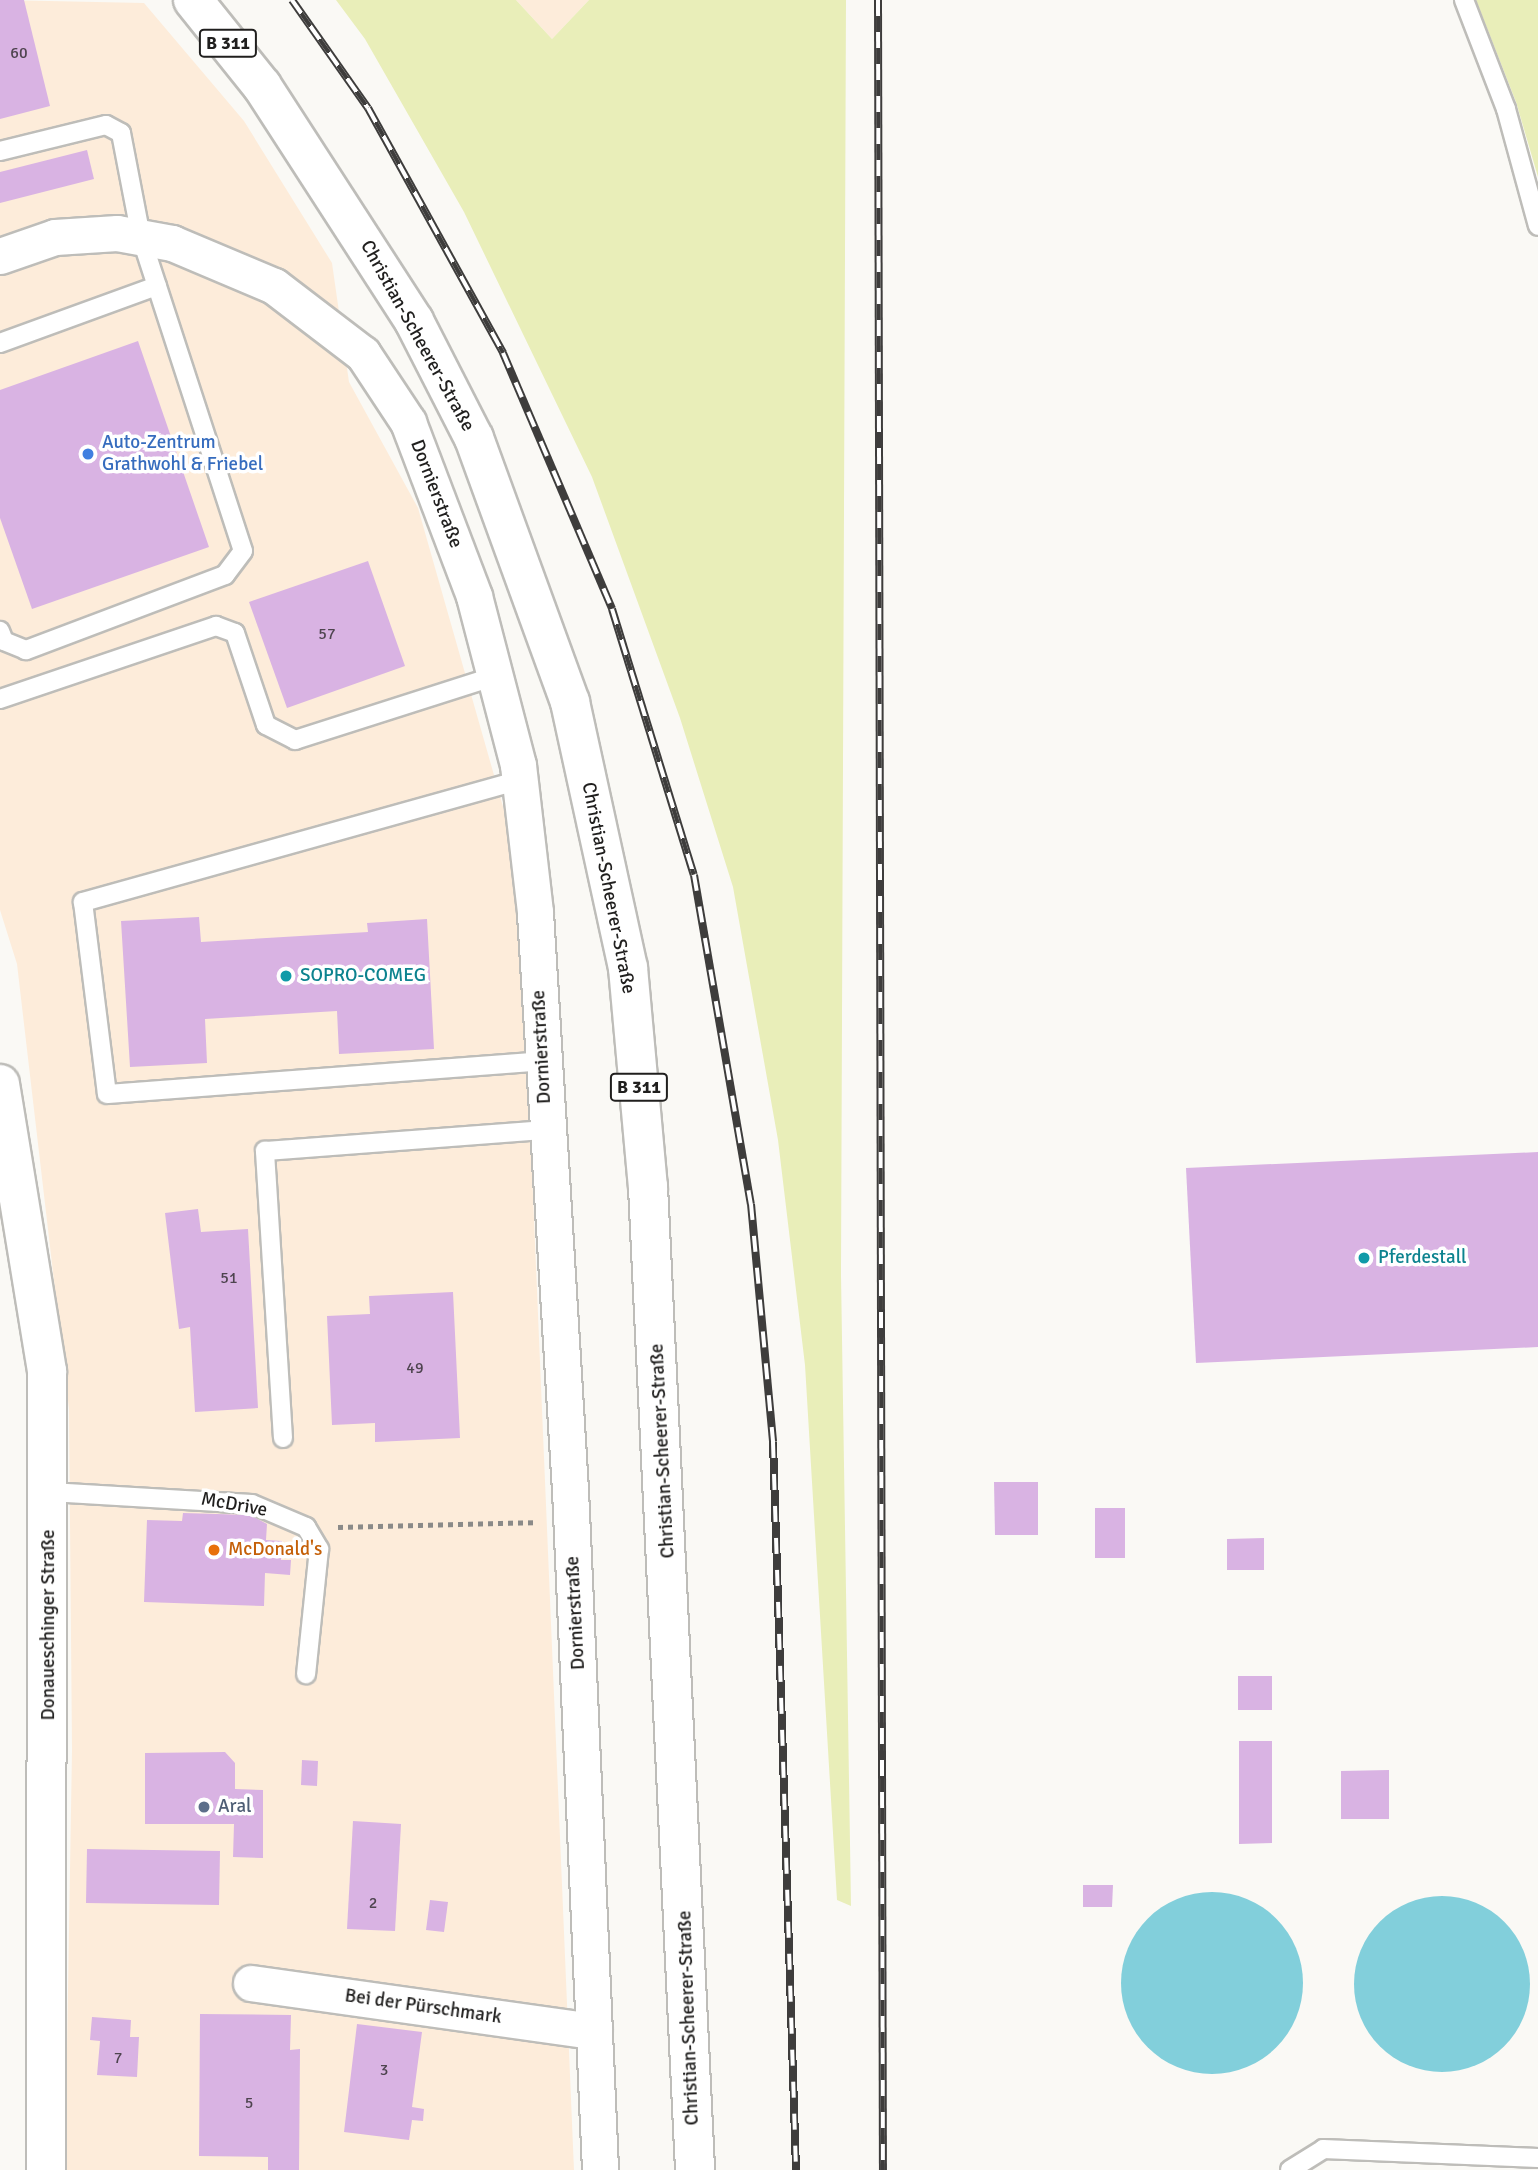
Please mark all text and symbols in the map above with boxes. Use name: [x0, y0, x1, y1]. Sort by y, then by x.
road number: B 311: [198, 28, 258, 58]
house number: 60: [10, 43, 28, 63]
street label: Christian-Scheerer-Straße: [355, 236, 479, 436]
place label: Auto-Zentrum Grathwohl & Friebel: [102, 432, 263, 476]
street label: Dornierstraße: [405, 437, 467, 551]
marker: Auto-Zentrum Grathwohl & Friebel: [80, 446, 96, 462]
house number: 57: [318, 624, 336, 644]
street label: Christian-Scheerer-Straße: [576, 780, 640, 996]
place label: SOPRO-COMEG: [300, 965, 426, 987]
marker: SOPRO-COMEG: [278, 968, 294, 984]
street label: Dornierstraße: [528, 989, 556, 1105]
road number: B 311: [609, 1072, 669, 1102]
place label: Pferdestall: [1378, 1247, 1467, 1269]
marker: Pferdestall: [1356, 1250, 1372, 1266]
house number: 51: [220, 1268, 238, 1288]
street label: Christian-Scheerer-Straße: [646, 1343, 680, 1559]
house number: 49: [406, 1358, 424, 1378]
street label: McDrive: [199, 1488, 269, 1522]
street label: Donaueschinger Straße: [38, 1529, 60, 1721]
place label: McDonald's: [228, 1539, 322, 1561]
marker: McDonald's: [206, 1542, 222, 1558]
street label: Dornierstraße: [562, 1555, 590, 1671]
place label: Aral: [218, 1796, 252, 1818]
marker: Aral: [196, 1799, 212, 1815]
house number: 2: [369, 1893, 377, 1913]
street label: Christian-Scheerer-Straße: [674, 1910, 704, 2126]
street label: Bei der Pürschmark: [343, 1985, 503, 2029]
house number: 7: [114, 2048, 122, 2068]
house number: 3: [380, 2060, 388, 2080]
house number: 5: [245, 2093, 253, 2113]

